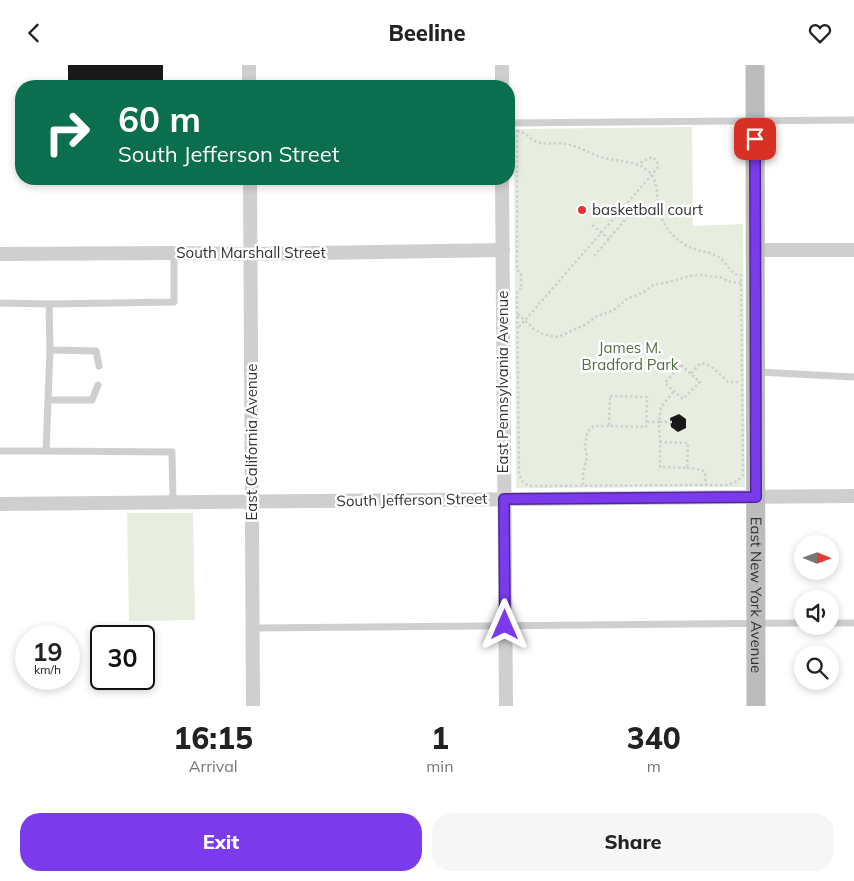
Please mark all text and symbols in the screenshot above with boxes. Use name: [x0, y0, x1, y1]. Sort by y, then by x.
icon: back: [20, 19, 48, 47]
text: Beeline: [388, 19, 466, 47]
icon: heart: [806, 19, 834, 47]
text: 60 m: [118, 97, 201, 141]
icon: right: [35, 100, 100, 165]
pin: [734, 118, 776, 160]
icon: arrive: [741, 125, 769, 153]
text: South Jefferson Street: [118, 140, 340, 168]
place label: basketball court: [592, 200, 703, 219]
marker: basketball court: [576, 204, 588, 216]
street label: South Marshall Street: [176, 243, 326, 262]
street label: East Pennsylvania Avenue: [493, 291, 512, 473]
park label: James M. Bradford Park: [582, 338, 679, 374]
street label: East California Avenue: [242, 364, 261, 520]
street label: South Jefferson Street: [336, 489, 488, 510]
street label: East New York Avenue: [747, 517, 766, 673]
north arrow: [794, 535, 839, 580]
map controls: [794, 535, 839, 690]
button: sound: [794, 590, 839, 635]
position arrow: [478, 598, 530, 650]
speed limit sign: 30: [90, 625, 155, 690]
text: 19: [32, 636, 63, 667]
button: search: [794, 645, 839, 690]
text: km/h: [34, 662, 61, 677]
text: 16:15: [173, 719, 253, 757]
text: 1: [431, 719, 449, 757]
text: 340: [627, 719, 681, 757]
text: Arrival: [189, 756, 238, 776]
text: min: [426, 756, 454, 776]
text: m: [647, 756, 661, 776]
button: Exit: [20, 813, 422, 871]
button: Share: [432, 813, 834, 871]

